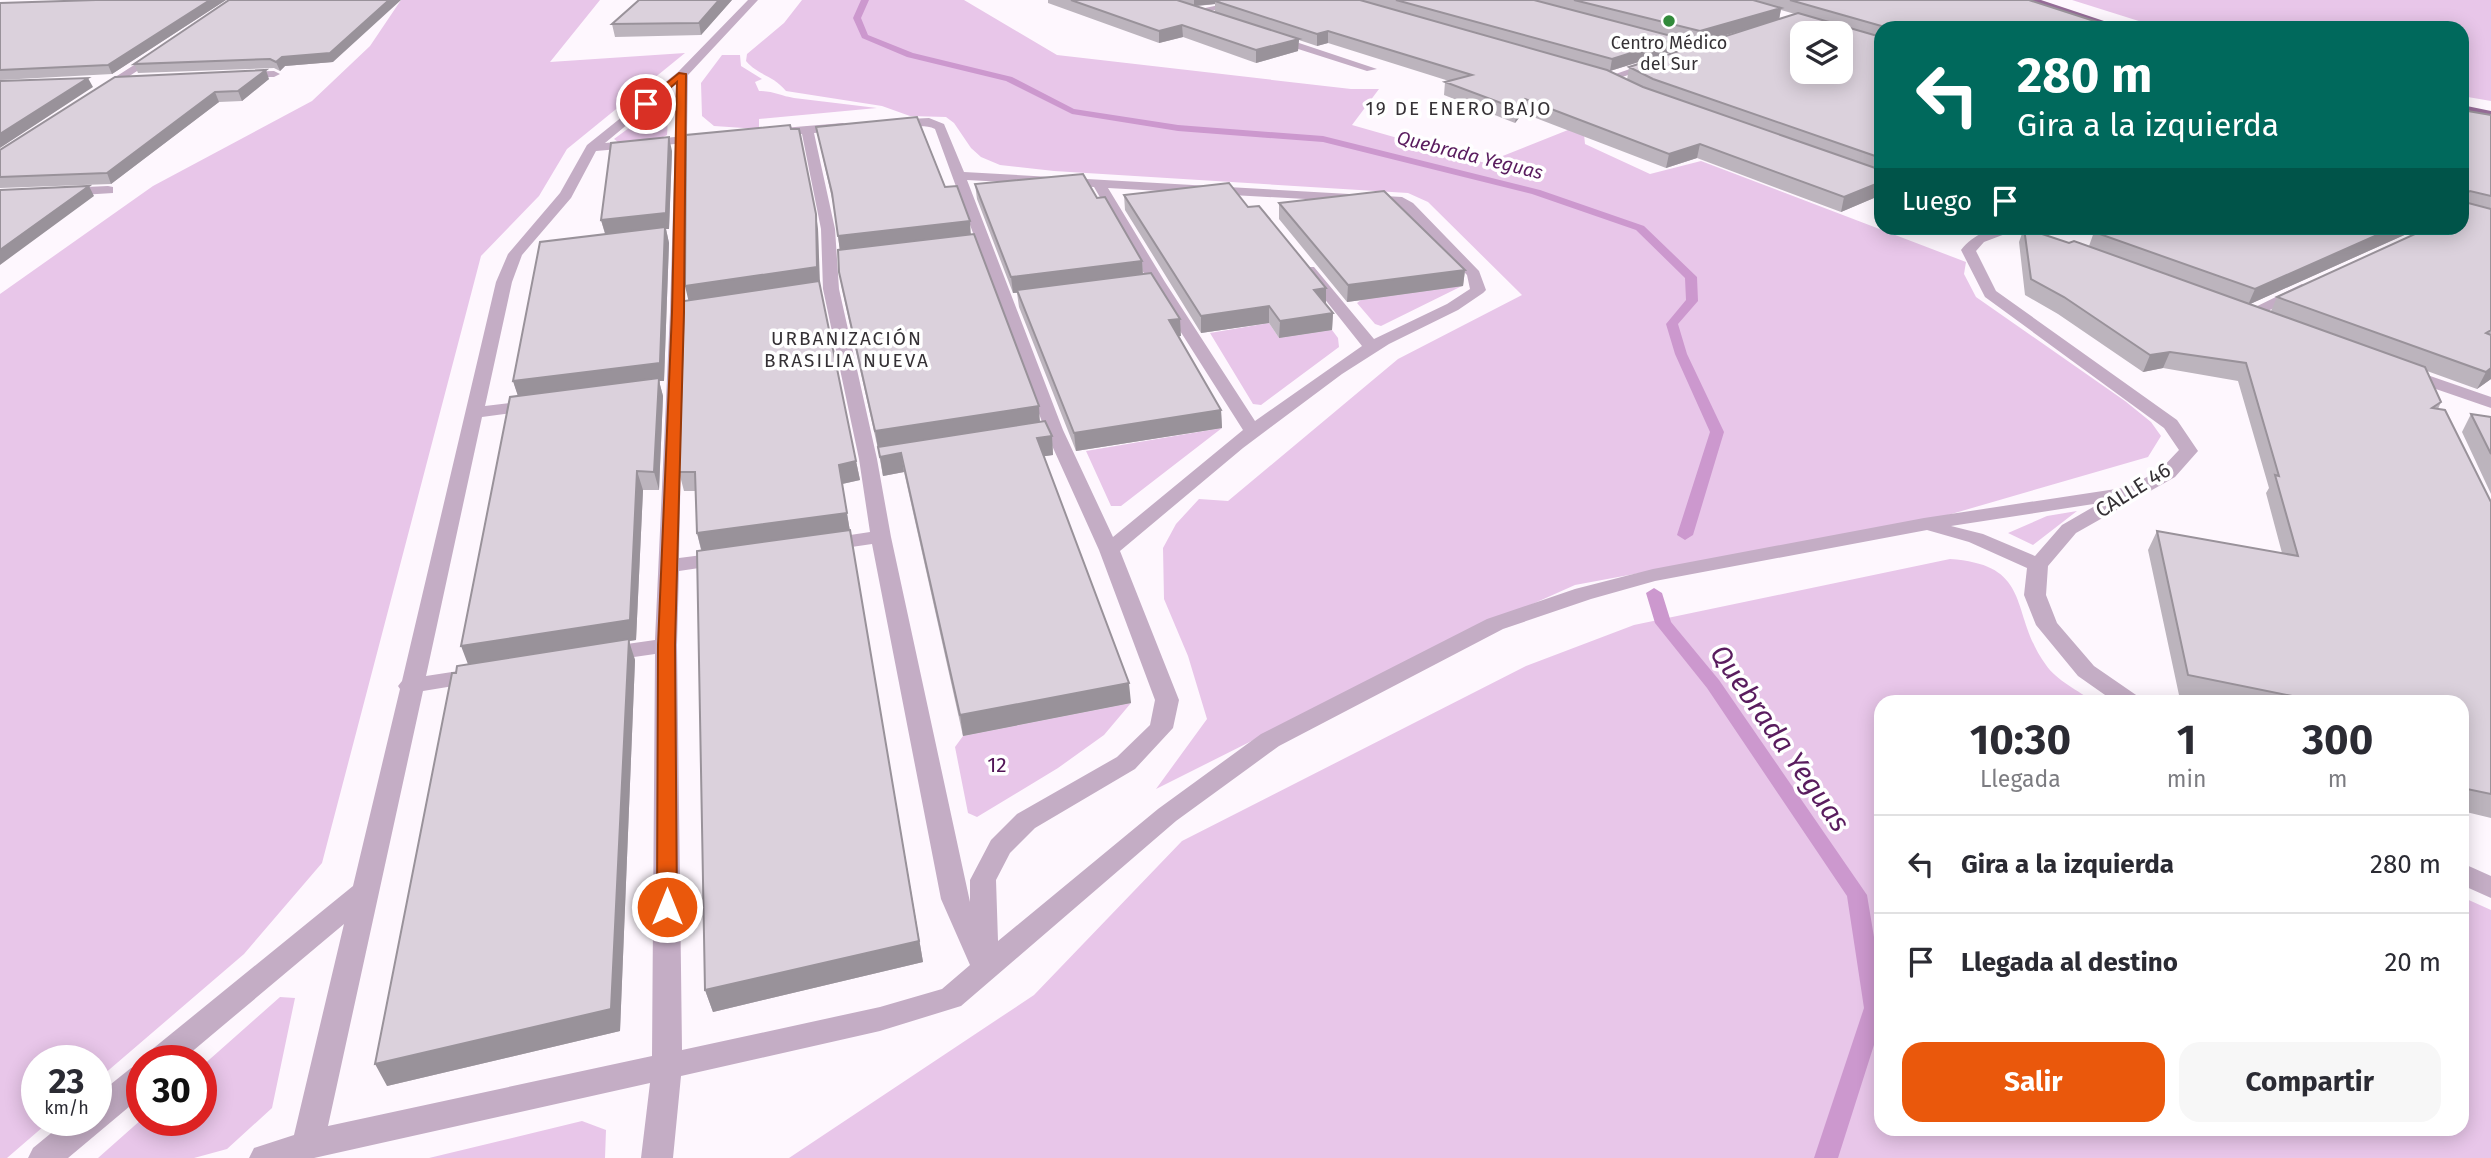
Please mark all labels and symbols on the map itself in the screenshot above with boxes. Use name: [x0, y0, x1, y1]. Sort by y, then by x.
marker: Centro Médico del Sur: [1661, 13, 1677, 29]
place label: Centro Médico del Sur: [1611, 32, 1727, 75]
pin: [616, 74, 676, 134]
district label: 19 DE ENERO BAJO: [1366, 97, 1552, 120]
water label: Quebrada Yeguas: [1395, 126, 1546, 184]
district label: URBANIZACIÓN BRASILIA NUEVA: [764, 327, 930, 372]
street label: CALLE 46: [2091, 457, 2175, 523]
water label: Quebrada Yeguas: [1703, 638, 1857, 838]
park label: 12: [987, 752, 1007, 778]
position arrow: [630, 870, 704, 944]
speed limit sign: 30: [126, 1045, 217, 1136]

